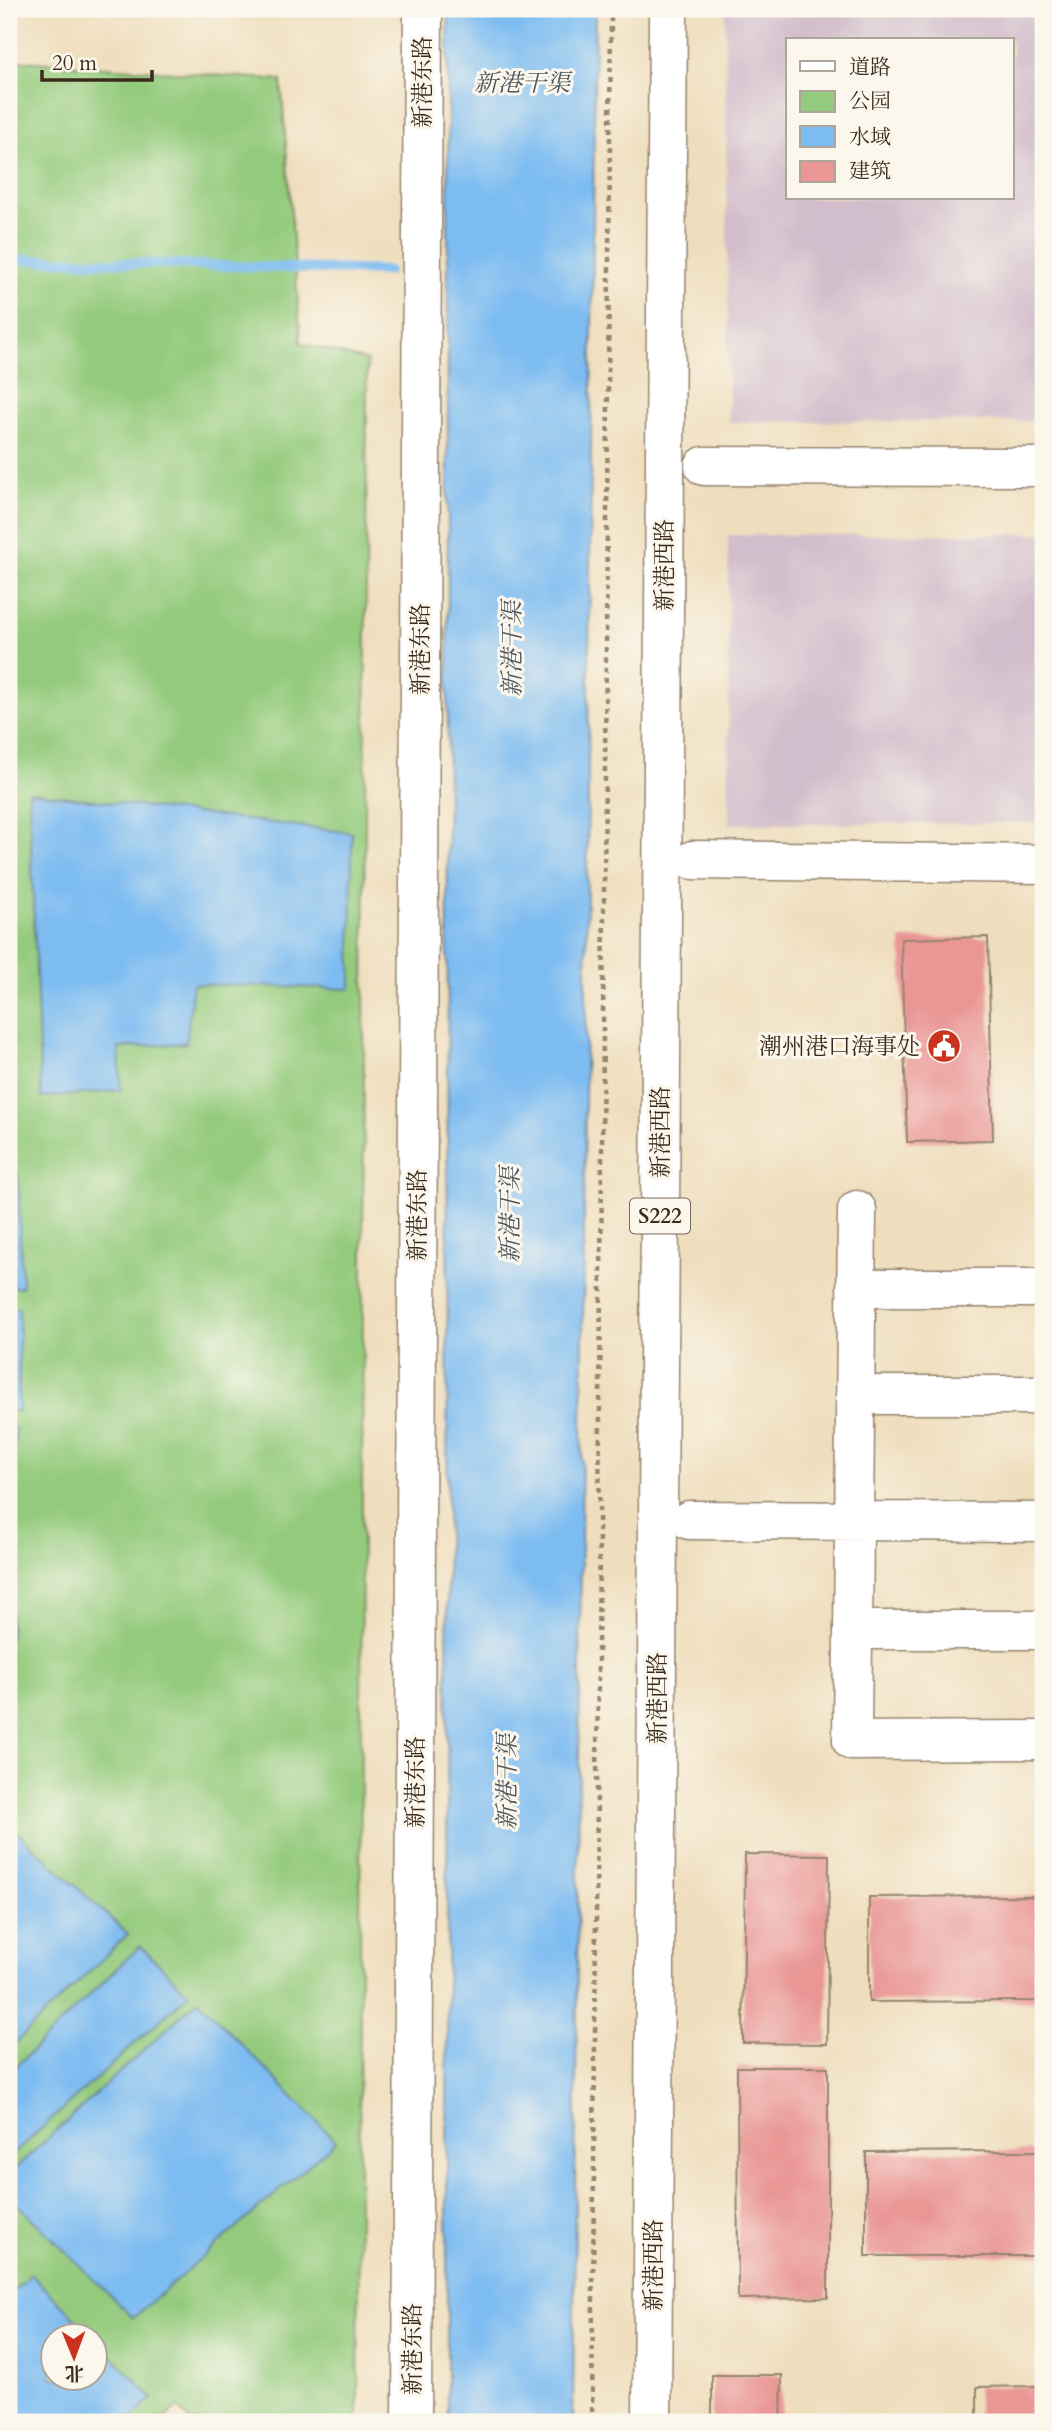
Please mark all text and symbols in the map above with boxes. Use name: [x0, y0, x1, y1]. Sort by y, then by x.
street label: 新港东路: [407, 36, 438, 128]
scale bar: [42, 38, 152, 82]
legend: [786, 38, 1014, 200]
text: 20 m: [52, 49, 97, 78]
text: 道路: [849, 53, 891, 82]
water label: 新港干渠: [474, 67, 573, 100]
text: 公园: [849, 87, 891, 116]
text: 水域: [849, 123, 891, 152]
text: 建筑: [849, 157, 891, 186]
street label: 新港西路: [649, 519, 680, 611]
water label: 新港干渠: [496, 598, 529, 697]
street label: 新港东路: [405, 603, 436, 695]
public building icon: 潮州港口海事处: [925, 1027, 963, 1065]
place label: 潮州港口海事处: [759, 1031, 920, 1062]
street label: 新港西路: [645, 1086, 676, 1178]
water label: 新港干渠: [494, 1164, 527, 1263]
street label: 新港东路: [402, 1169, 433, 1261]
road number: S222: [630, 1198, 690, 1234]
street label: 新港西路: [642, 1652, 673, 1744]
water label: 新港干渠: [491, 1731, 524, 1830]
street label: 新港东路: [400, 1736, 431, 1828]
street label: 新港西路: [638, 2219, 669, 2311]
street label: 新港东路: [397, 2303, 428, 2395]
north arrow: [38, 2322, 108, 2392]
text: 北: [65, 2360, 84, 2386]

